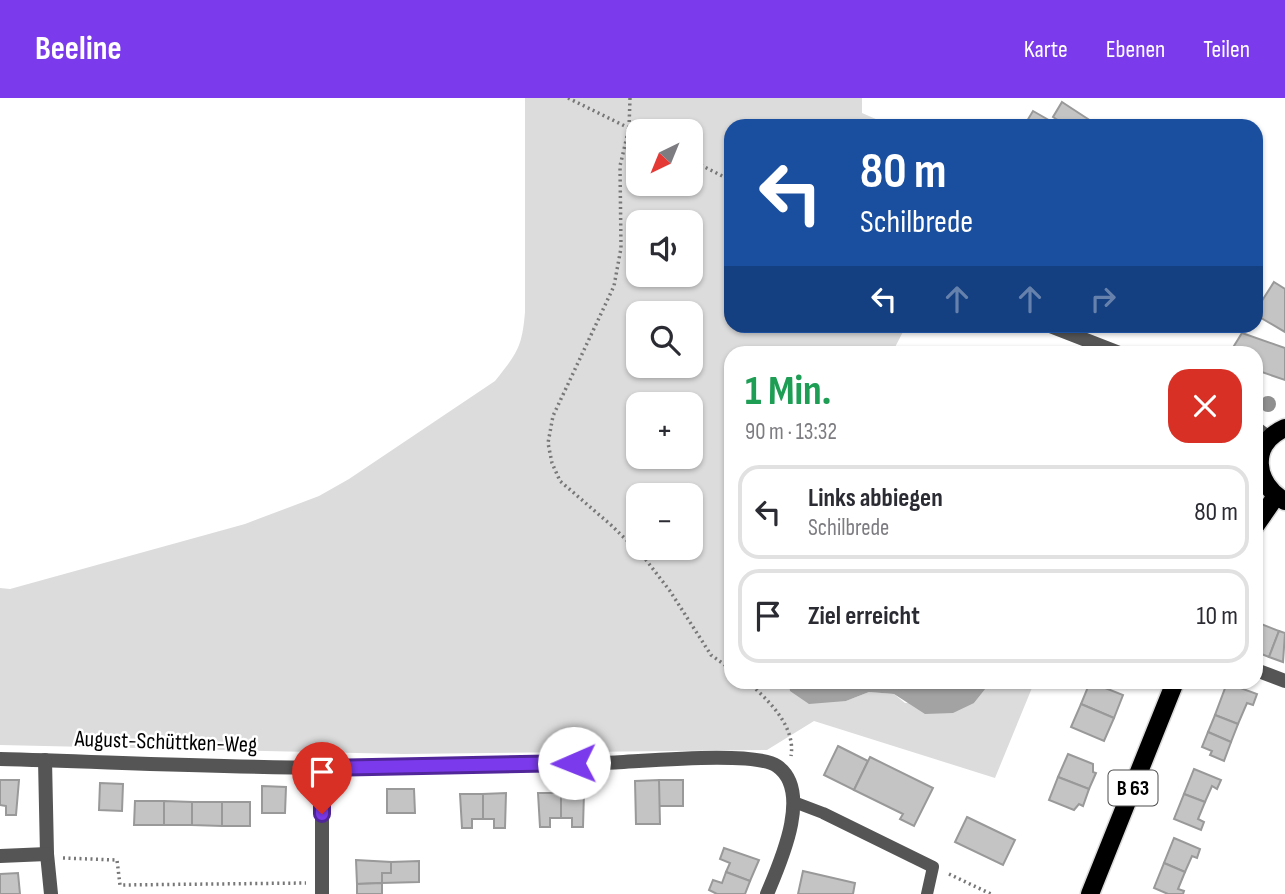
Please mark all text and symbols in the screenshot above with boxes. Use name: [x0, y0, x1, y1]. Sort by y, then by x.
text: Beeline: [35, 29, 122, 69]
text: Karte: [1024, 35, 1068, 64]
text: Ebenen: [1106, 35, 1165, 64]
text: Teilen: [1203, 35, 1250, 64]
north arrow: [626, 119, 704, 196]
map controls: [626, 119, 703, 560]
text: 80 m: [860, 143, 947, 202]
icon: left: [745, 147, 836, 238]
text: Schilbrede: [860, 203, 973, 242]
button: sound: [626, 210, 703, 287]
icon: left: [865, 280, 903, 318]
icon: ahead: [938, 280, 976, 318]
icon: ahead: [1011, 280, 1049, 318]
icon: right: [1084, 280, 1122, 318]
button: search: [626, 301, 703, 378]
text: 1 Min.: [745, 366, 831, 417]
button: close: [1168, 369, 1242, 443]
button: +: [626, 392, 703, 469]
text: 90 m · 13:32: [745, 418, 837, 446]
button: −: [626, 483, 703, 560]
text: Links abbiegen: [808, 483, 943, 514]
icon: left: [749, 493, 787, 531]
text: 80 m: [1194, 497, 1238, 528]
text: Schilbrede: [808, 514, 889, 542]
icon: arrive: [749, 597, 787, 635]
text: Ziel erreicht: [808, 601, 920, 632]
text: 10 m: [1196, 601, 1238, 632]
street label: August-Schüttken-Weg: [73, 725, 258, 759]
position arrow: [537, 726, 611, 800]
pin: [292, 742, 352, 814]
icon: arrive: [303, 753, 341, 791]
road number: B 63: [1108, 770, 1158, 806]

